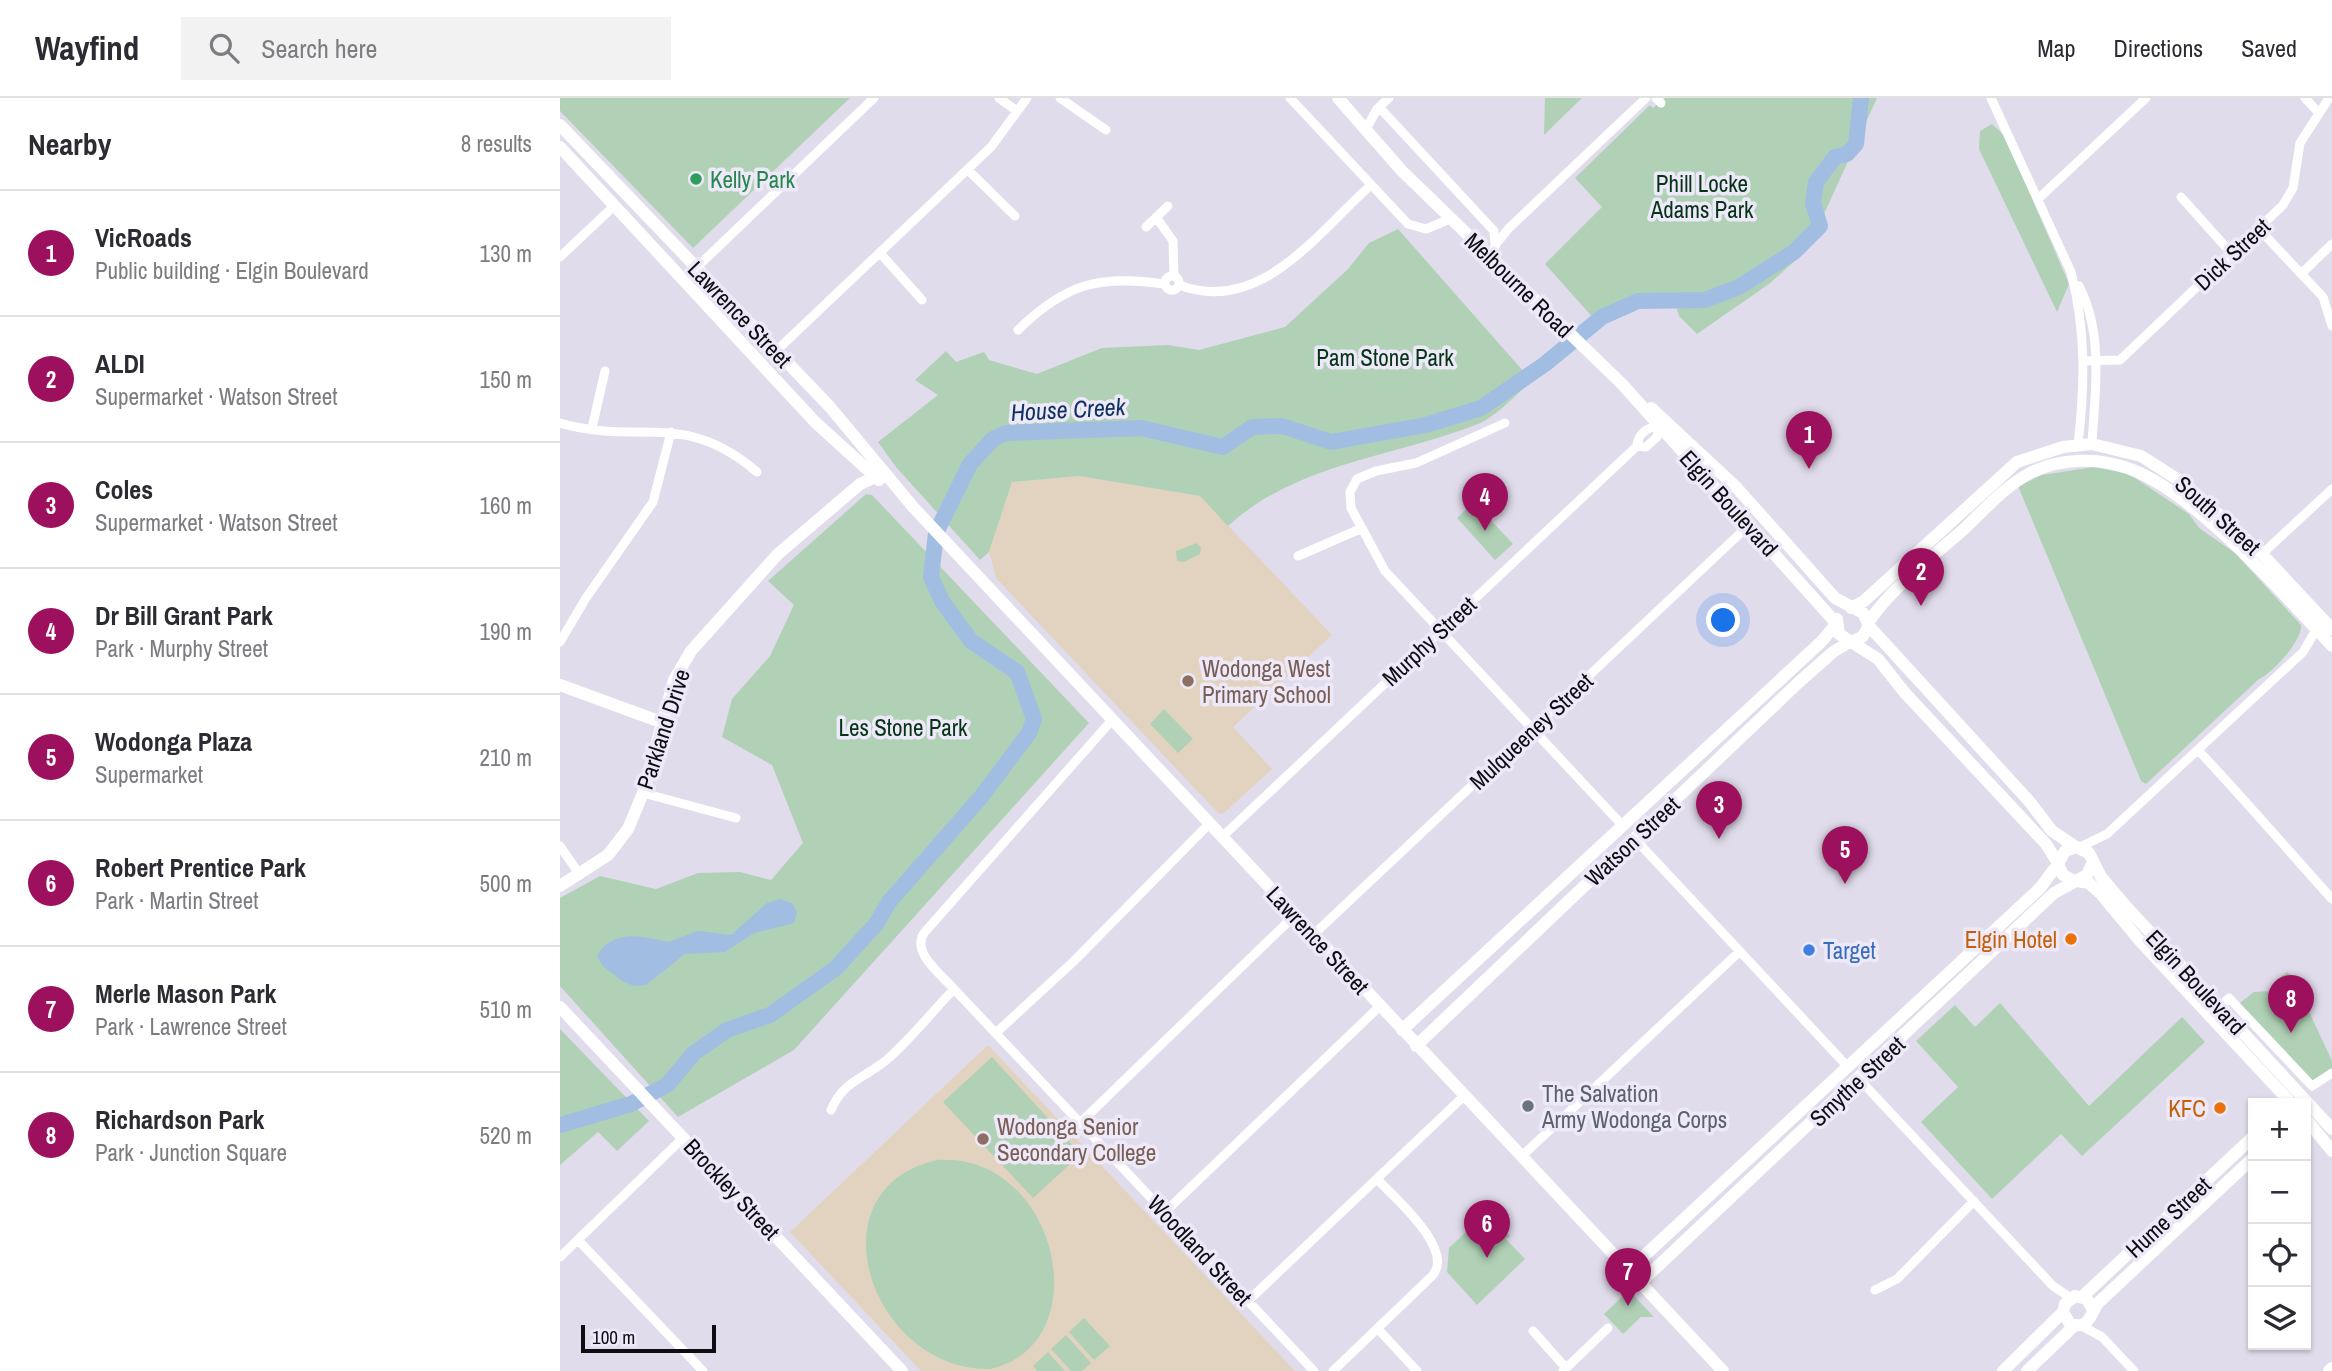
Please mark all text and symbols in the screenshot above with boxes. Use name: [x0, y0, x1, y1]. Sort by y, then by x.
search box: [181, 17, 671, 80]
text: Wayfind: [35, 26, 139, 70]
icon: search: [205, 29, 243, 67]
text: Search here: [261, 31, 377, 66]
text: Map: [2037, 32, 2075, 64]
text: Directions: [2113, 32, 2203, 64]
text: Saved: [2241, 32, 2297, 64]
text: Nearby: [28, 124, 111, 164]
text: 8 results: [461, 128, 532, 159]
place label: Kelly Park: [710, 164, 795, 195]
park label: Phill Locke Adams Park: [1650, 168, 1754, 225]
marker: Kelly Park: [688, 171, 704, 187]
street label: Dick Street: [2187, 211, 2277, 297]
text: VicRoads: [95, 220, 192, 255]
street label: Melbourne Road: [1458, 225, 1580, 345]
text: 1: [46, 238, 56, 269]
text: 130 m: [480, 238, 532, 269]
street label: Lawrence Street: [681, 254, 799, 374]
text: Public building · Elgin Boulevard: [95, 255, 369, 286]
park label: Pam Stone Park: [1316, 342, 1454, 373]
text: ALDI: [95, 346, 145, 381]
text: 2: [46, 364, 56, 395]
text: 150 m: [480, 364, 532, 395]
text: Supermarket · Watson Street: [95, 381, 338, 412]
water label: House Creek: [1010, 390, 1127, 428]
pin: 1: [1786, 411, 1832, 469]
street label: Elgin Boulevard: [1673, 443, 1785, 563]
street label: South Street: [2169, 468, 2267, 562]
text: Coles: [95, 472, 153, 507]
pin: 4: [1462, 473, 1508, 531]
text: 3: [46, 490, 56, 521]
text: 160 m: [480, 490, 532, 521]
text: Supermarket · Watson Street: [95, 507, 338, 538]
pin: 2: [1898, 548, 1944, 606]
street label: Murphy Street: [1375, 589, 1483, 693]
text: Dr Bill Grant Park: [95, 598, 273, 633]
your location: [1706, 603, 1740, 637]
text: 4: [46, 616, 56, 647]
text: 190 m: [480, 616, 532, 647]
text: Park · Murphy Street: [95, 633, 268, 664]
place label: Wodonga West Primary School: [1202, 653, 1331, 710]
street label: Parkland Drive: [629, 665, 697, 793]
street label: Mulqueeney Street: [1463, 666, 1599, 796]
marker: Wodonga West Primary School: [1180, 673, 1196, 689]
park label: Les Stone Park: [839, 712, 968, 743]
text: Wodonga Plaza: [95, 724, 252, 759]
text: 5: [46, 742, 56, 773]
text: 210 m: [480, 742, 532, 773]
text: Supermarket: [95, 759, 203, 790]
pin: 3: [1696, 781, 1742, 839]
street label: Watson Street: [1578, 789, 1686, 893]
pin: 5: [1822, 826, 1868, 884]
text: Robert Prentice Park: [95, 850, 306, 885]
text: 6: [46, 868, 56, 899]
text: 500 m: [480, 868, 532, 899]
street label: Lawrence Street: [1260, 879, 1376, 1001]
text: Park · Martin Street: [95, 885, 259, 916]
street label: Elgin Boulevard: [2139, 923, 2253, 1041]
place label: Elgin Hotel: [1965, 924, 2057, 955]
marker: Elgin Hotel: [2063, 931, 2079, 947]
place label: Target: [1823, 935, 1876, 966]
marker: Target: [1801, 942, 1817, 958]
pin: 8: [2268, 975, 2314, 1033]
text: Merle Mason Park: [95, 976, 276, 1011]
text: 7: [46, 994, 56, 1025]
text: 510 m: [480, 994, 532, 1025]
text: Park · Lawrence Street: [95, 1011, 287, 1042]
street label: Smythe Street: [1803, 1029, 1911, 1133]
place label: The Salvation Army Wodonga Corps: [1541, 1078, 1727, 1135]
place label: KFC: [2168, 1093, 2206, 1124]
marker: The Salvation Army Wodonga Corps: [1520, 1098, 1536, 1114]
map controls: [2248, 1098, 2311, 1350]
button: +: [2248, 1098, 2311, 1161]
marker: KFC: [2212, 1100, 2228, 1116]
text: Richardson Park: [95, 1102, 264, 1137]
place label: Wodonga Senior Secondary College: [997, 1111, 1156, 1168]
text: 8: [46, 1120, 56, 1151]
text: 520 m: [480, 1120, 532, 1151]
marker: Wodonga Senior Secondary College: [975, 1131, 991, 1147]
street label: Brockley Street: [677, 1132, 787, 1246]
text: Park · Junction Square: [95, 1137, 287, 1168]
button: −: [2248, 1161, 2311, 1224]
street label: Hume Street: [2119, 1170, 2217, 1264]
street label: Woodland Street: [1141, 1188, 1259, 1312]
pin: 6: [1464, 1200, 1510, 1258]
button: locate: [2248, 1224, 2311, 1287]
pin: 7: [1605, 1248, 1651, 1306]
button: layers: [2248, 1287, 2311, 1350]
scale bar: [581, 1322, 716, 1354]
text: 100 m: [592, 1324, 635, 1350]

